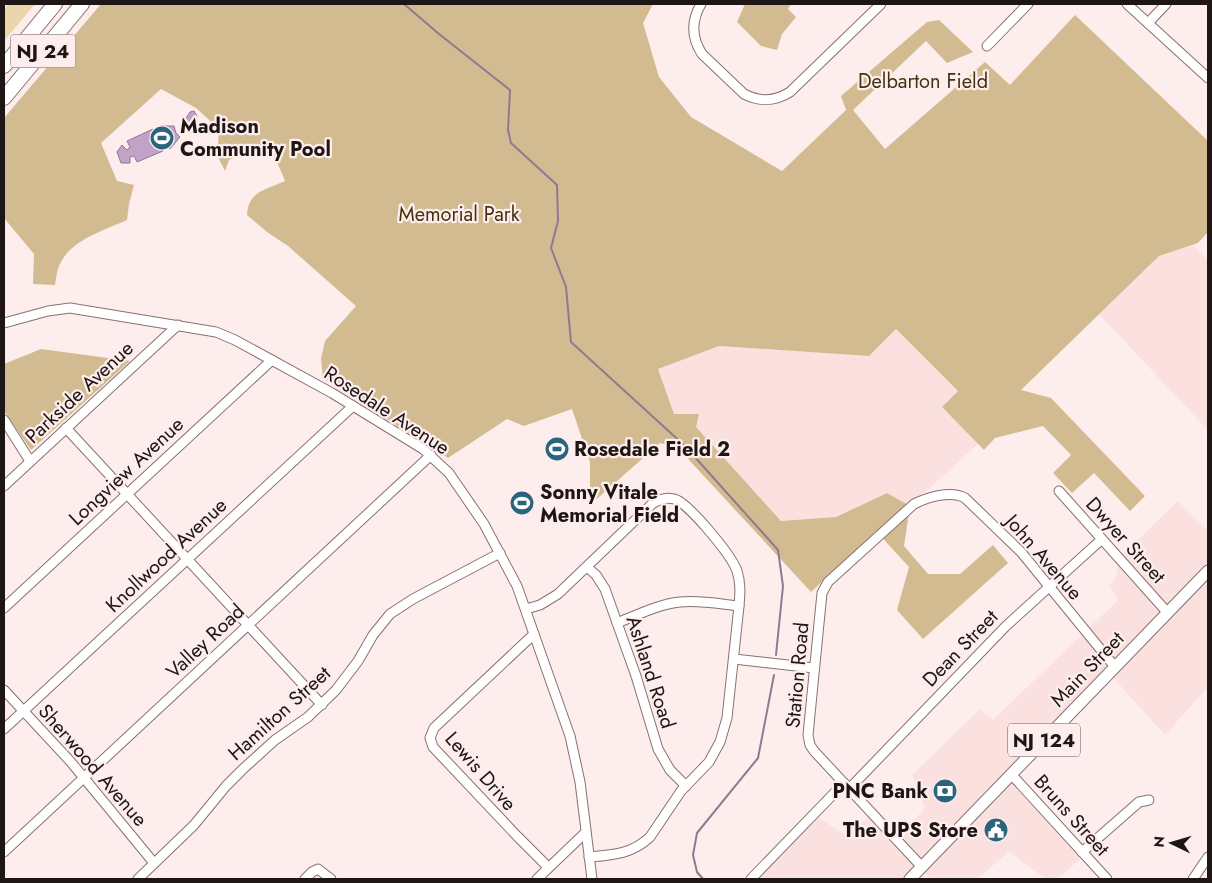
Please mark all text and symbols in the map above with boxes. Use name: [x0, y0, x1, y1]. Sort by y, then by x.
road number: NJ 24: [10, 34, 76, 68]
park label: Delbarton Field: [858, 67, 988, 96]
place label: Madison Community Pool: [180, 112, 331, 164]
sports icon: Madison Community Pool: [149, 125, 175, 151]
park label: Memorial Park: [399, 200, 520, 229]
street label: Parkside Avenue: [19, 334, 140, 450]
street label: Rosedale Avenue: [318, 359, 455, 462]
street label: Longview Avenue: [62, 410, 190, 532]
place label: Rosedale Field 2: [574, 435, 730, 464]
sports icon: Rosedale Field 2: [544, 436, 570, 462]
place label: Sonny Vitale Memorial Field: [540, 478, 679, 530]
sports icon: Sonny Vitale Memorial Field: [509, 490, 535, 516]
street label: Knollwood Avenue: [99, 491, 234, 619]
street label: Dwyer Street: [1079, 491, 1172, 590]
street label: John Avenue: [996, 506, 1089, 606]
street label: Valley Road: [160, 597, 251, 685]
street label: Dean Street: [916, 603, 1005, 694]
street label: Ashland Road: [619, 612, 682, 732]
street label: Station Road: [778, 621, 817, 729]
street label: Main Street: [1044, 625, 1131, 714]
street label: Hamilton Street: [222, 659, 337, 767]
street label: Sherwood Avenue: [31, 698, 154, 833]
road number: NJ 124: [1008, 724, 1080, 756]
street label: Lewis Drive: [438, 725, 523, 817]
street label: Bruns Street: [1027, 768, 1116, 863]
place label: PNC Bank: [833, 777, 928, 806]
bank icon: PNC Bank: [932, 778, 958, 804]
place label: The UPS Store: [843, 816, 978, 845]
public building icon: The UPS Store: [983, 817, 1009, 843]
north arrow: [1147, 818, 1197, 868]
text: N: [1149, 835, 1169, 848]

